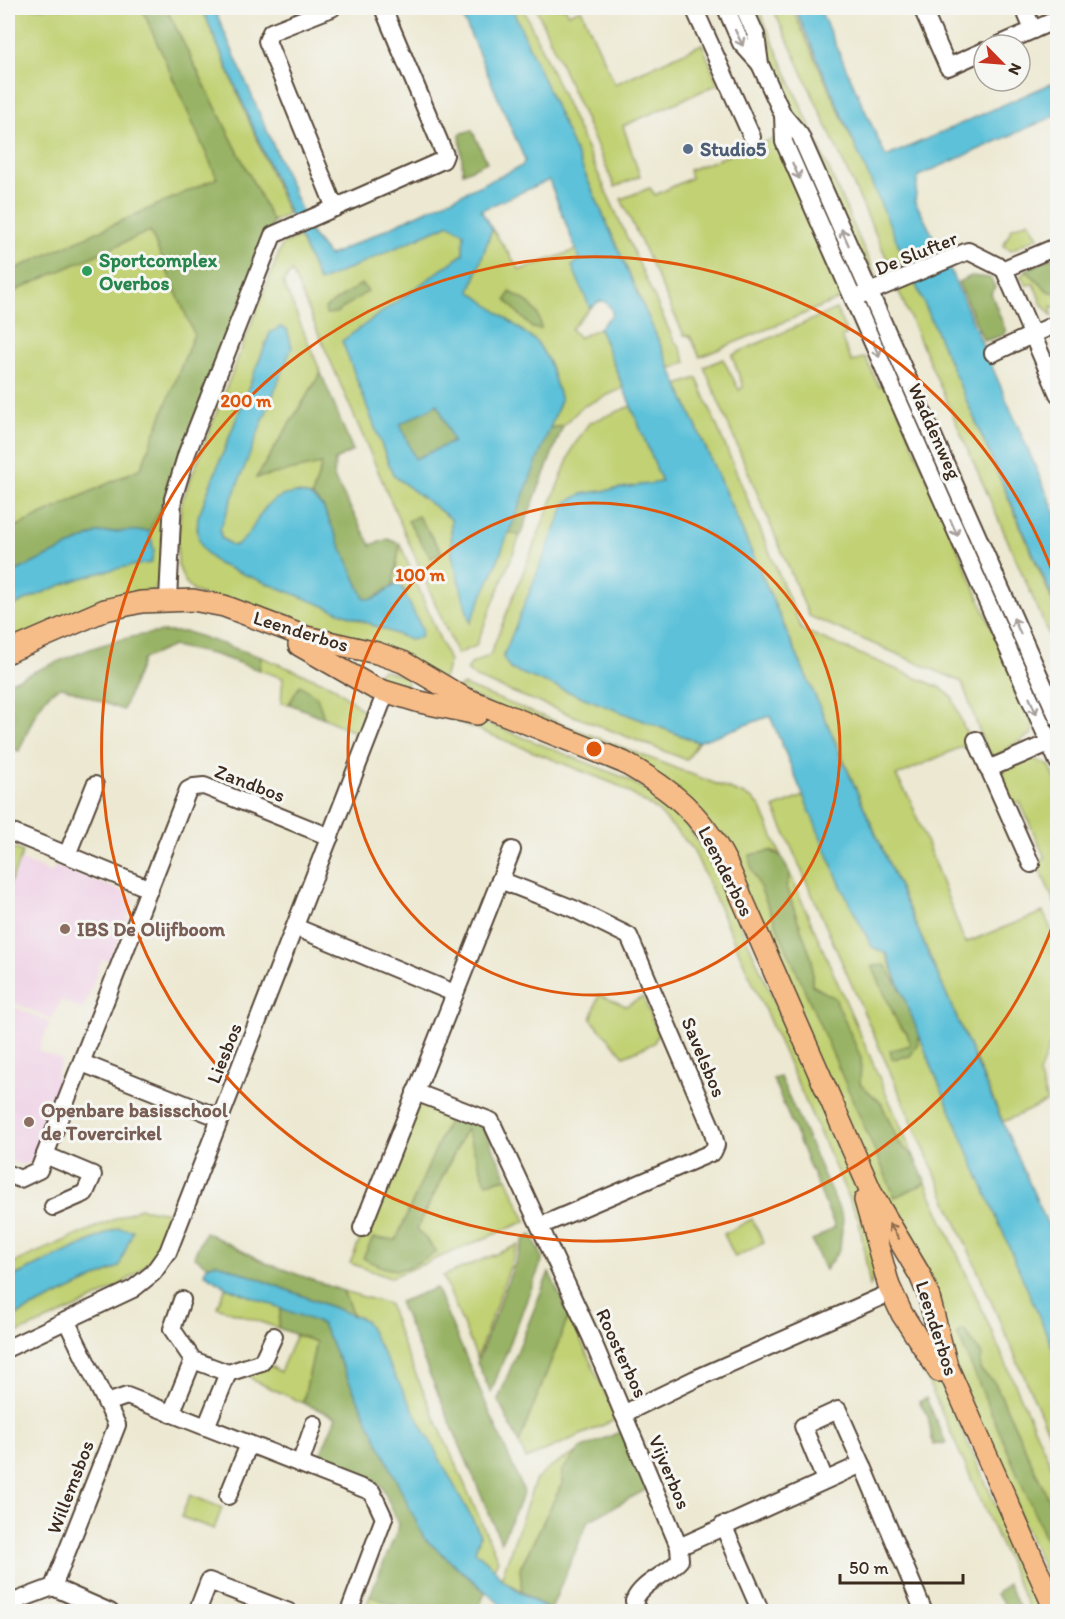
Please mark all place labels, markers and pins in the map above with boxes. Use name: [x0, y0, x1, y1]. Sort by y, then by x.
place label: Studio5: [700, 137, 767, 161]
marker: Studio5: [681, 142, 695, 156]
place label: Sportcomplex Overbos: [99, 248, 218, 295]
marker: Sportcomplex Overbos: [80, 264, 94, 278]
centre of rings: [584, 739, 604, 759]
place label: IBS De Olijfboom: [77, 917, 226, 942]
marker: IBS De Olijfboom: [58, 922, 72, 936]
place label: Openbare basisschool de Tovercirkel: [41, 1098, 228, 1145]
marker: Openbare basisschool de Tovercirkel: [22, 1115, 36, 1129]

